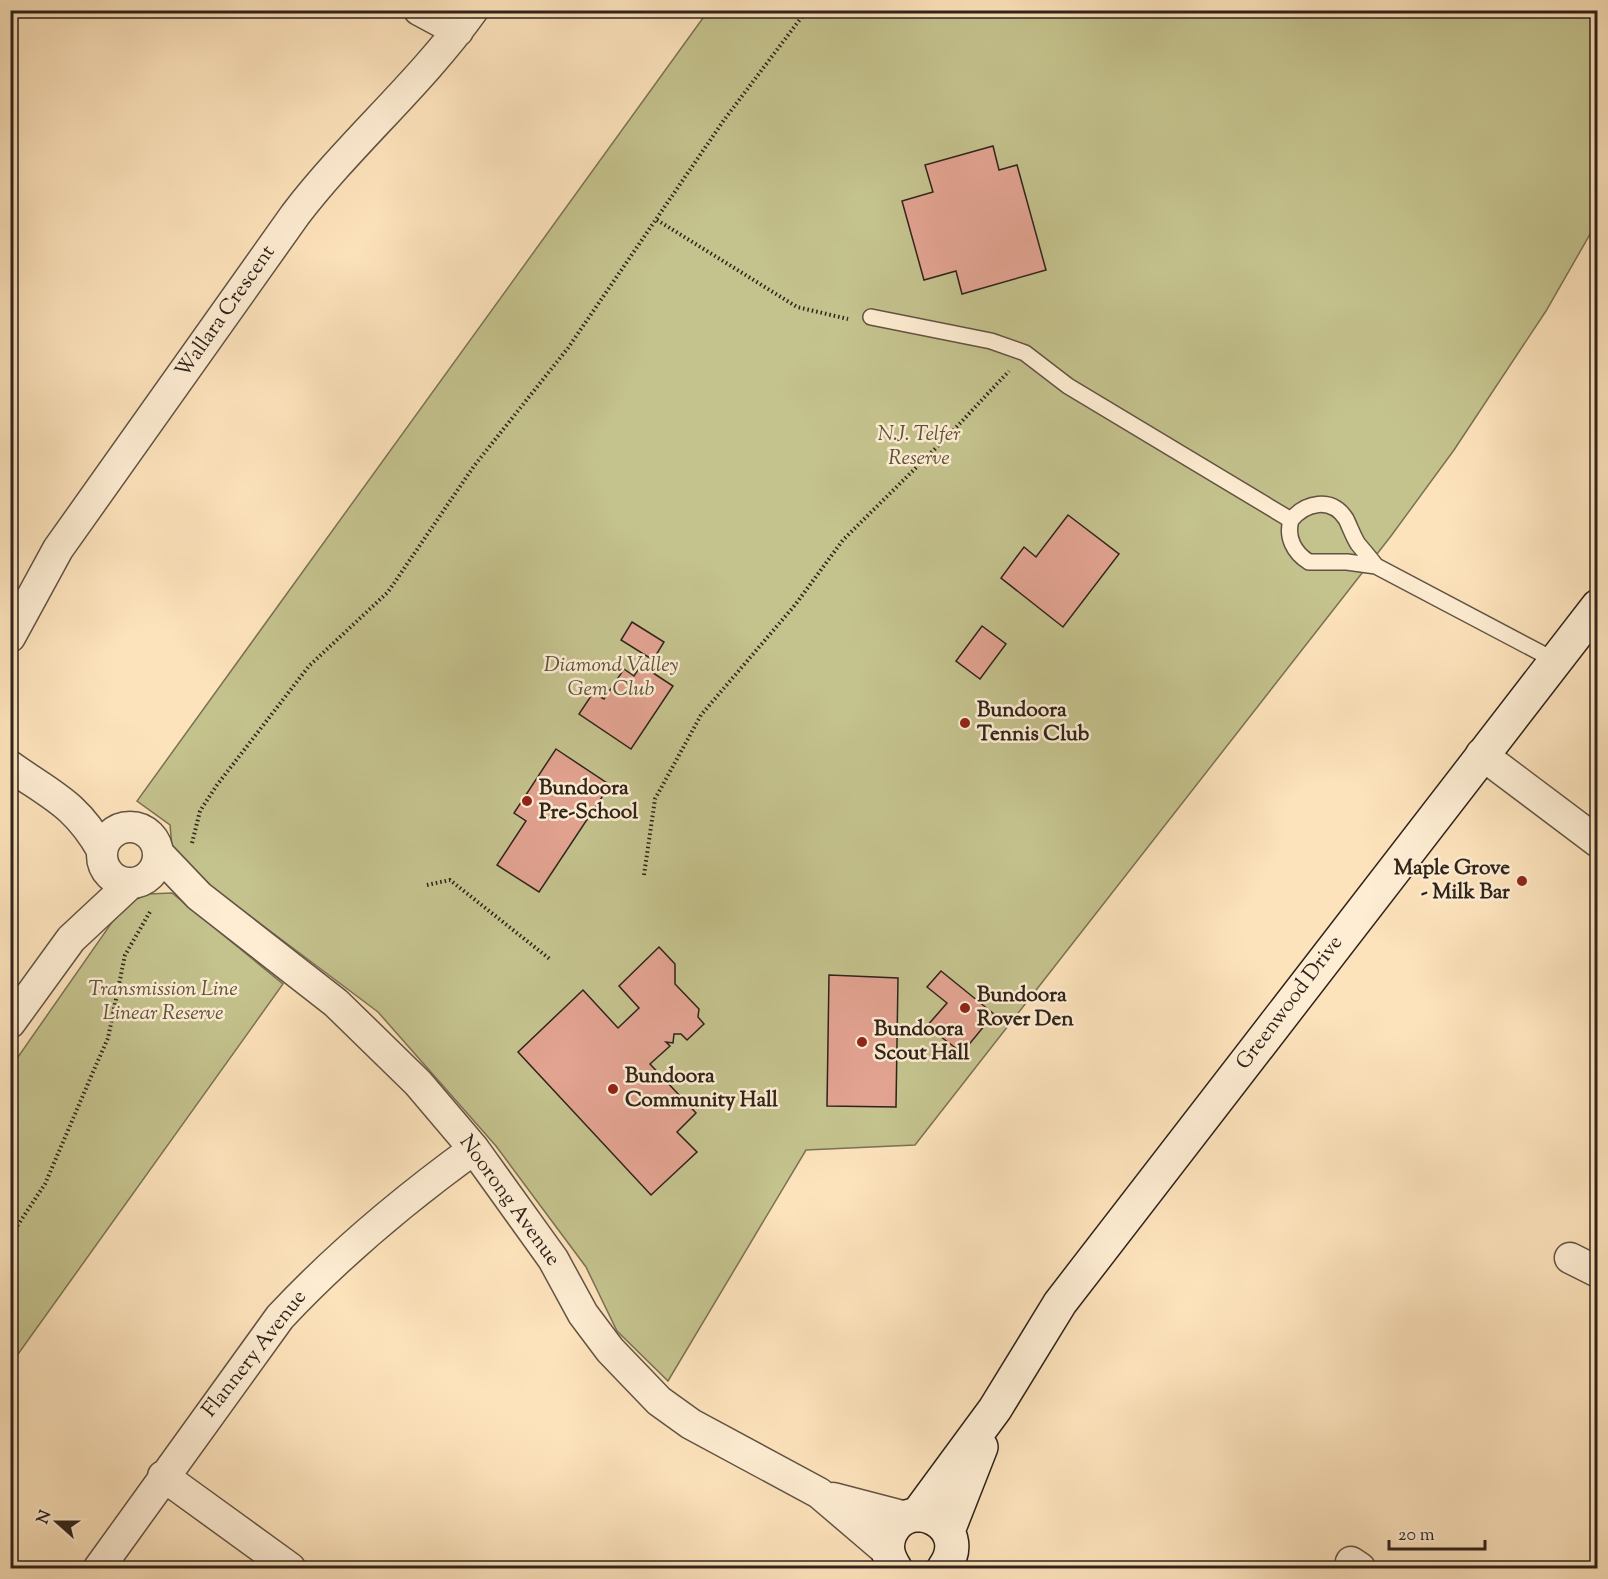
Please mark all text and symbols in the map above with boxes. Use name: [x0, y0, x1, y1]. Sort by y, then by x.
street label: Wallara Crescent: [169, 239, 283, 385]
park label: N.J. Telfer Reserve: [877, 420, 961, 474]
park label: Diamond Valley Gem Club: [544, 651, 678, 705]
place label: Bundoora Tennis Club: [977, 696, 1090, 750]
marker: Bundoora Tennis Club: [958, 716, 972, 730]
place label: Bundoora Pre-School: [539, 774, 638, 828]
marker: Bundoora Pre-School: [520, 794, 534, 808]
place label: Maple Grove - Milk Bar: [1394, 854, 1510, 908]
marker: Maple Grove - Milk Bar: [1515, 874, 1529, 888]
street label: Greenwood Drive: [1229, 930, 1351, 1076]
park label: Transmission Line Linear Reserve: [88, 975, 238, 1029]
place label: Bundoora Rover Den: [977, 981, 1074, 1035]
marker: Bundoora Rover Den: [958, 1001, 972, 1015]
place label: Bundoora Scout Hall: [874, 1015, 969, 1069]
marker: Bundoora Scout Hall: [855, 1035, 869, 1049]
place label: Bundoora Community Hall: [625, 1062, 778, 1116]
marker: Bundoora Community Hall: [606, 1082, 620, 1096]
street label: Noorong Avenue: [451, 1129, 567, 1273]
street label: Flannery Avenue: [196, 1284, 314, 1424]
north arrow: [27, 1492, 87, 1552]
text: N: [32, 1507, 58, 1528]
scale bar: [1389, 1513, 1485, 1551]
text: 20 m: [1398, 1523, 1435, 1549]

